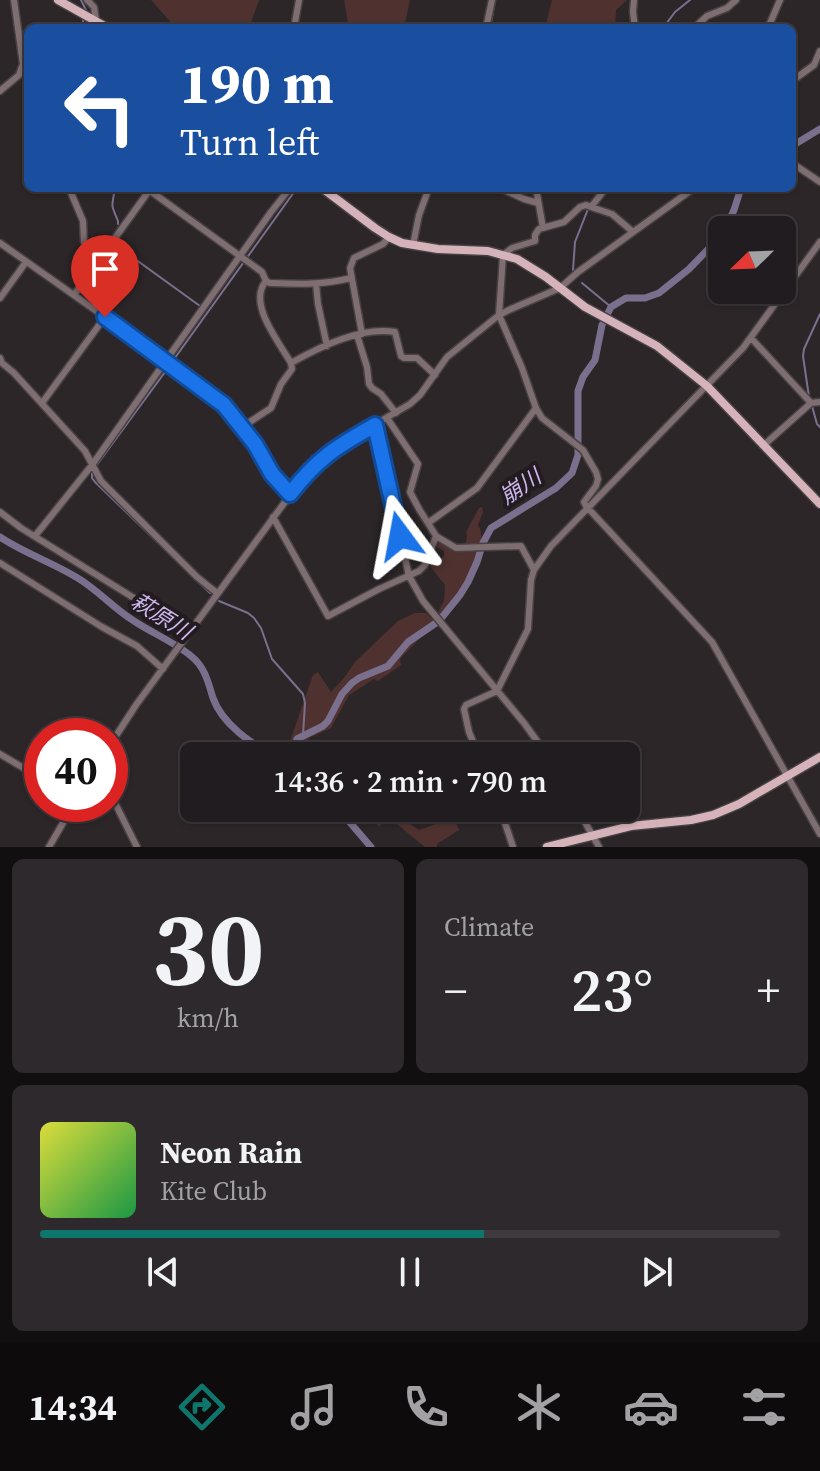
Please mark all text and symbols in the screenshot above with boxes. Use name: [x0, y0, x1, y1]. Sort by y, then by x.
text: 190 m: [180, 45, 334, 122]
icon: left: [48, 56, 152, 160]
text: Turn left: [180, 118, 319, 167]
north arrow: [708, 216, 796, 304]
map controls: [708, 216, 796, 304]
pin: [71, 235, 139, 317]
icon: arrive: [83, 247, 127, 291]
water label: 崩川: [493, 460, 548, 511]
position arrow: [358, 494, 442, 578]
water label: 萩原川: [126, 586, 200, 647]
speed limit sign: 40: [24, 718, 128, 822]
text: 14:36 · 2 min · 790 m: [273, 761, 547, 802]
text: 30: [152, 876, 264, 1019]
text: Climate: [444, 909, 534, 945]
text: 23°: [571, 949, 653, 1031]
text: −: [444, 960, 467, 1021]
text: +: [757, 960, 780, 1021]
text: km/h: [177, 1000, 239, 1036]
text: Neon Rain: [160, 1132, 302, 1173]
text: Kite Club: [160, 1173, 267, 1209]
icon: previous: [141, 1250, 185, 1294]
icon: pause: [388, 1250, 432, 1294]
icon: next: [635, 1250, 679, 1294]
icon: directions: [174, 1379, 230, 1435]
icon: music: [286, 1379, 342, 1435]
icon: phone: [398, 1379, 454, 1435]
icon: climate: [511, 1379, 567, 1435]
icon: car: [623, 1379, 679, 1435]
icon: filters: [736, 1379, 792, 1435]
text: 14:34: [28, 1383, 117, 1432]

